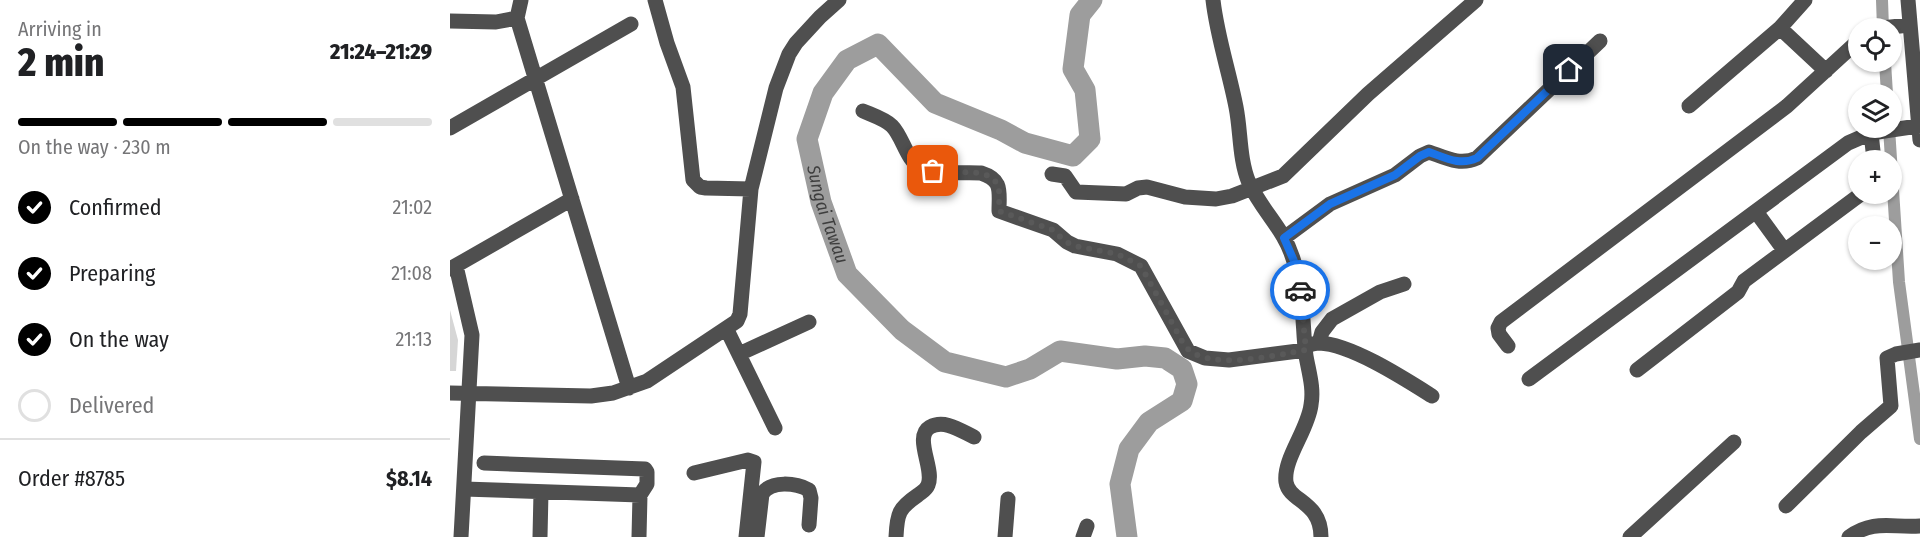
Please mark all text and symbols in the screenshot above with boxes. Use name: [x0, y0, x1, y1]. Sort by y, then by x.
text: Arriving in: [18, 17, 102, 41]
map controls: [1848, 18, 1902, 270]
button: locate: [1848, 18, 1902, 72]
text: 21:24–21:29: [330, 38, 432, 65]
text: 2 min: [18, 40, 104, 86]
pin: [1543, 44, 1594, 95]
icon: home: [1552, 53, 1585, 86]
button: layers: [1848, 84, 1902, 138]
text: On the way · 230 m: [18, 135, 171, 159]
pin: [907, 145, 958, 196]
button: +: [1848, 150, 1902, 204]
icon: bag: [916, 154, 949, 187]
water label: Sungai Tawau: [802, 162, 853, 266]
icon: check: [18, 191, 51, 224]
text: Confirmed: [69, 194, 162, 221]
text: 21:02: [393, 195, 432, 219]
button: −: [1848, 216, 1902, 270]
icon: check: [18, 257, 51, 290]
text: Preparing: [69, 260, 155, 287]
courier: [1270, 260, 1330, 320]
text: 21:08: [391, 261, 432, 285]
icon: car: [1284, 274, 1317, 307]
icon: check: [18, 323, 51, 356]
text: On the way: [69, 326, 169, 353]
text: 21:13: [396, 327, 432, 351]
text: Delivered: [69, 392, 154, 419]
text: Order #8785: [18, 465, 125, 492]
text: $8.14: [386, 465, 432, 492]

